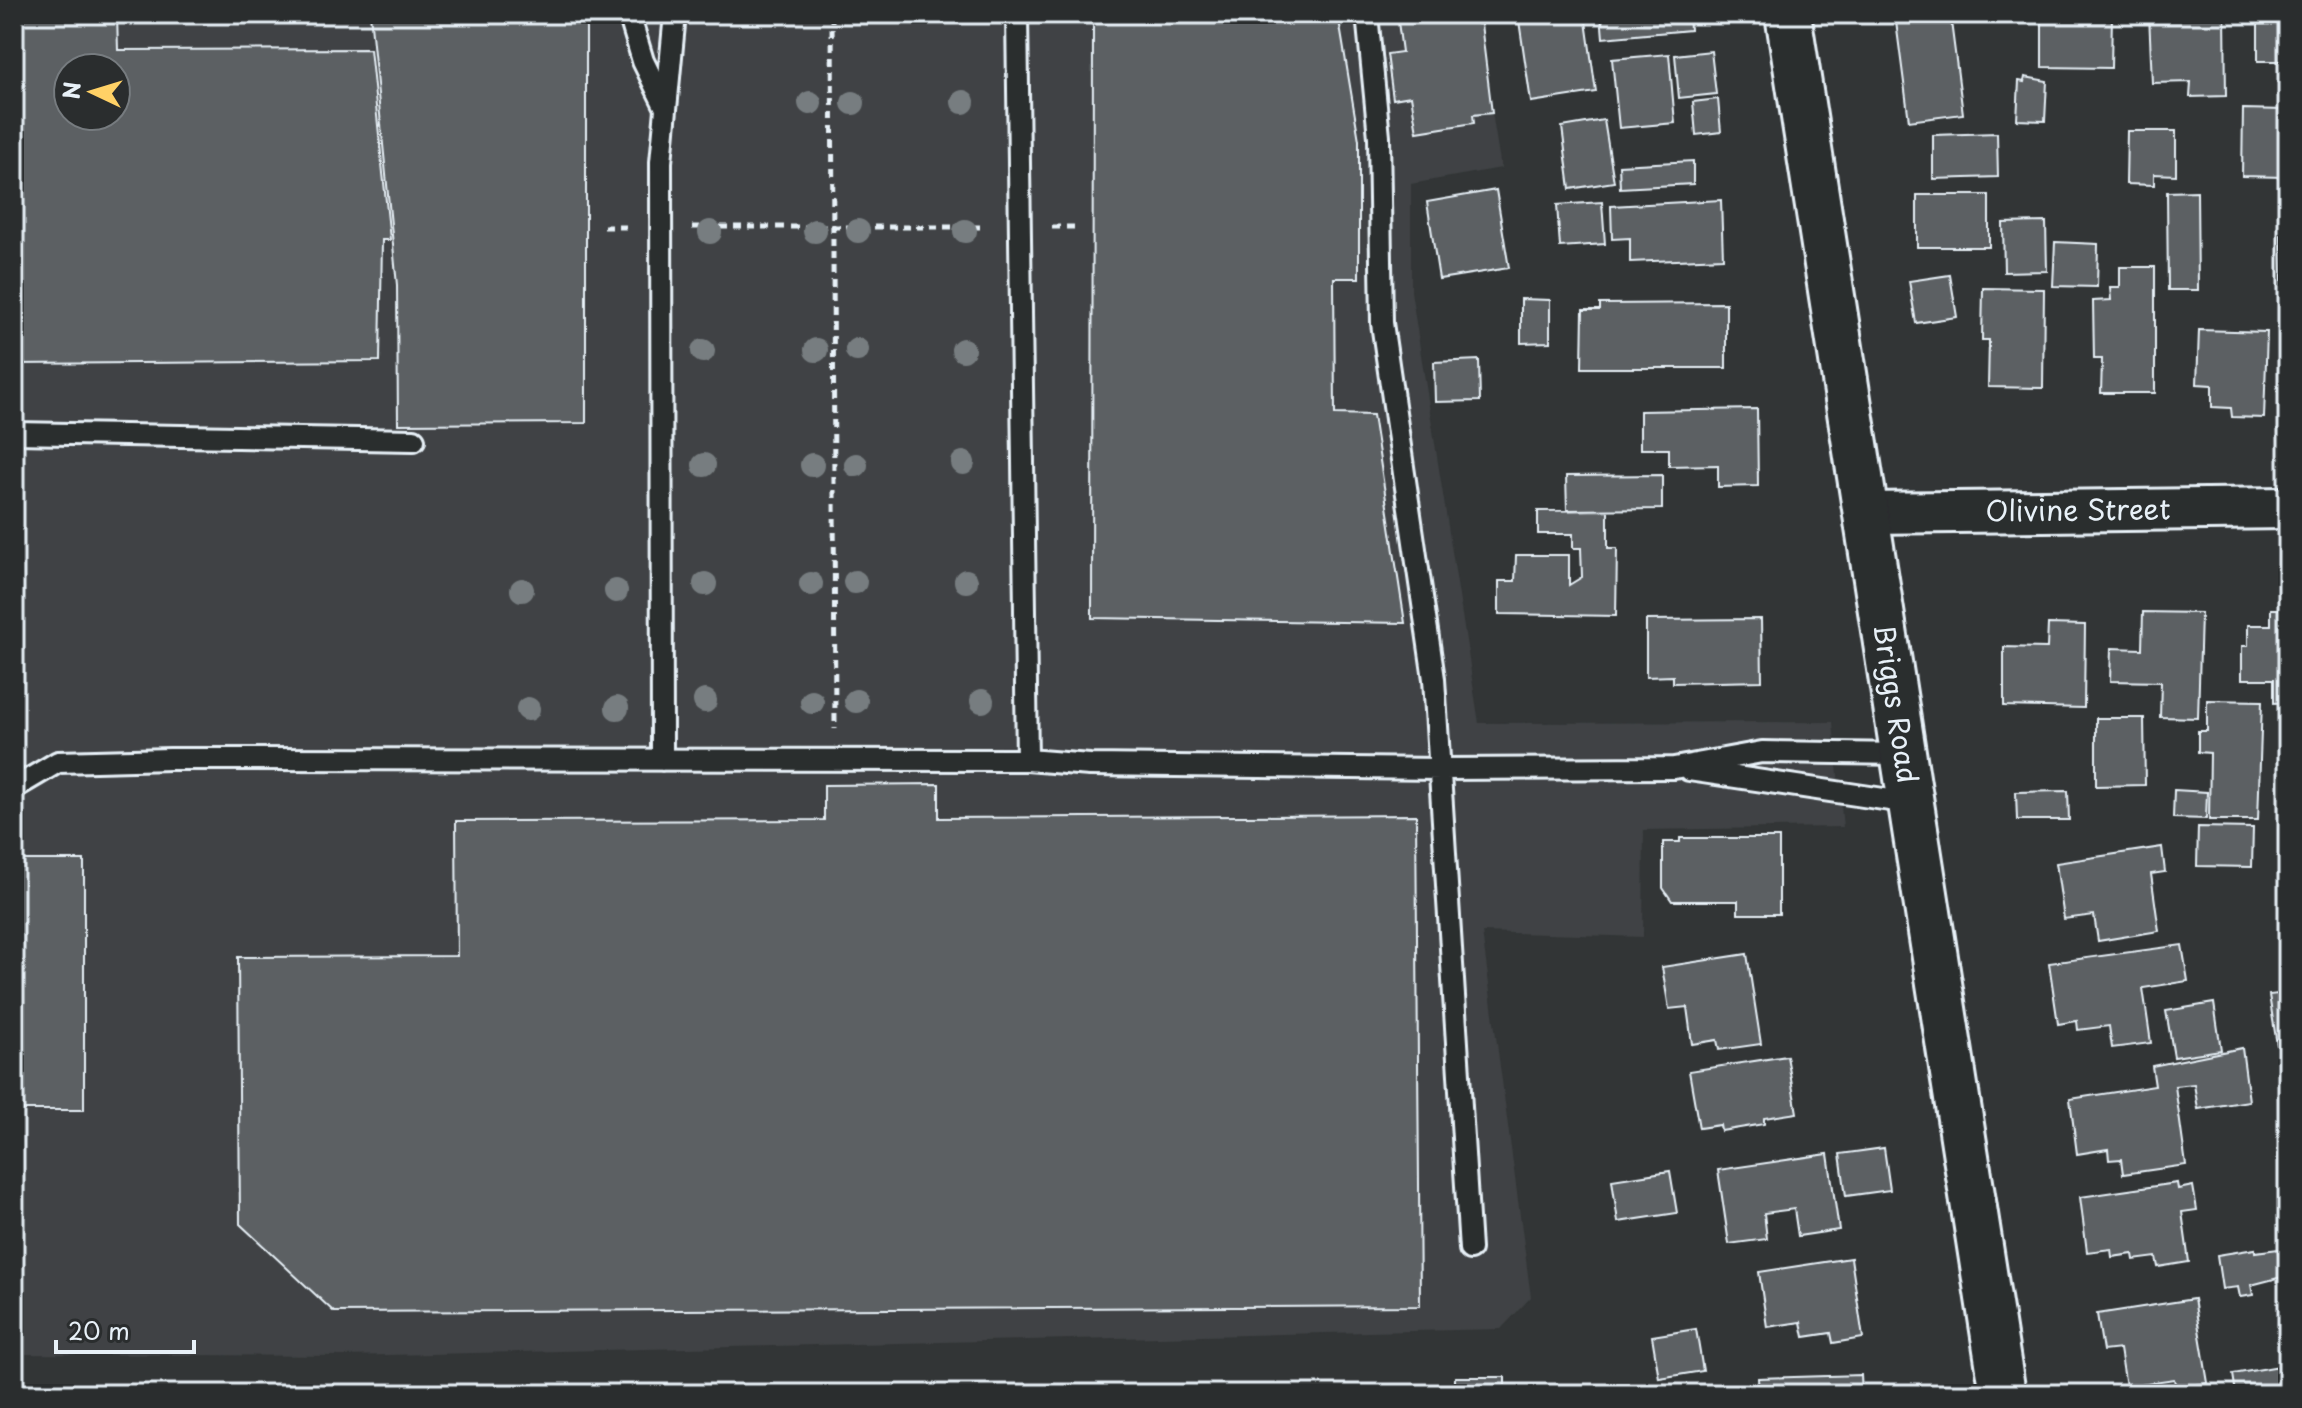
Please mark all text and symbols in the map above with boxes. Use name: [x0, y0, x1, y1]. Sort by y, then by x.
north arrow: [52, 52, 132, 132]
text: N: [53, 81, 88, 100]
street label: Olivine Street: [1985, 486, 2171, 532]
street label: Briggs Road: [1863, 621, 1931, 786]
scale bar: [56, 1304, 194, 1354]
text: 20 m: [68, 1312, 130, 1348]

